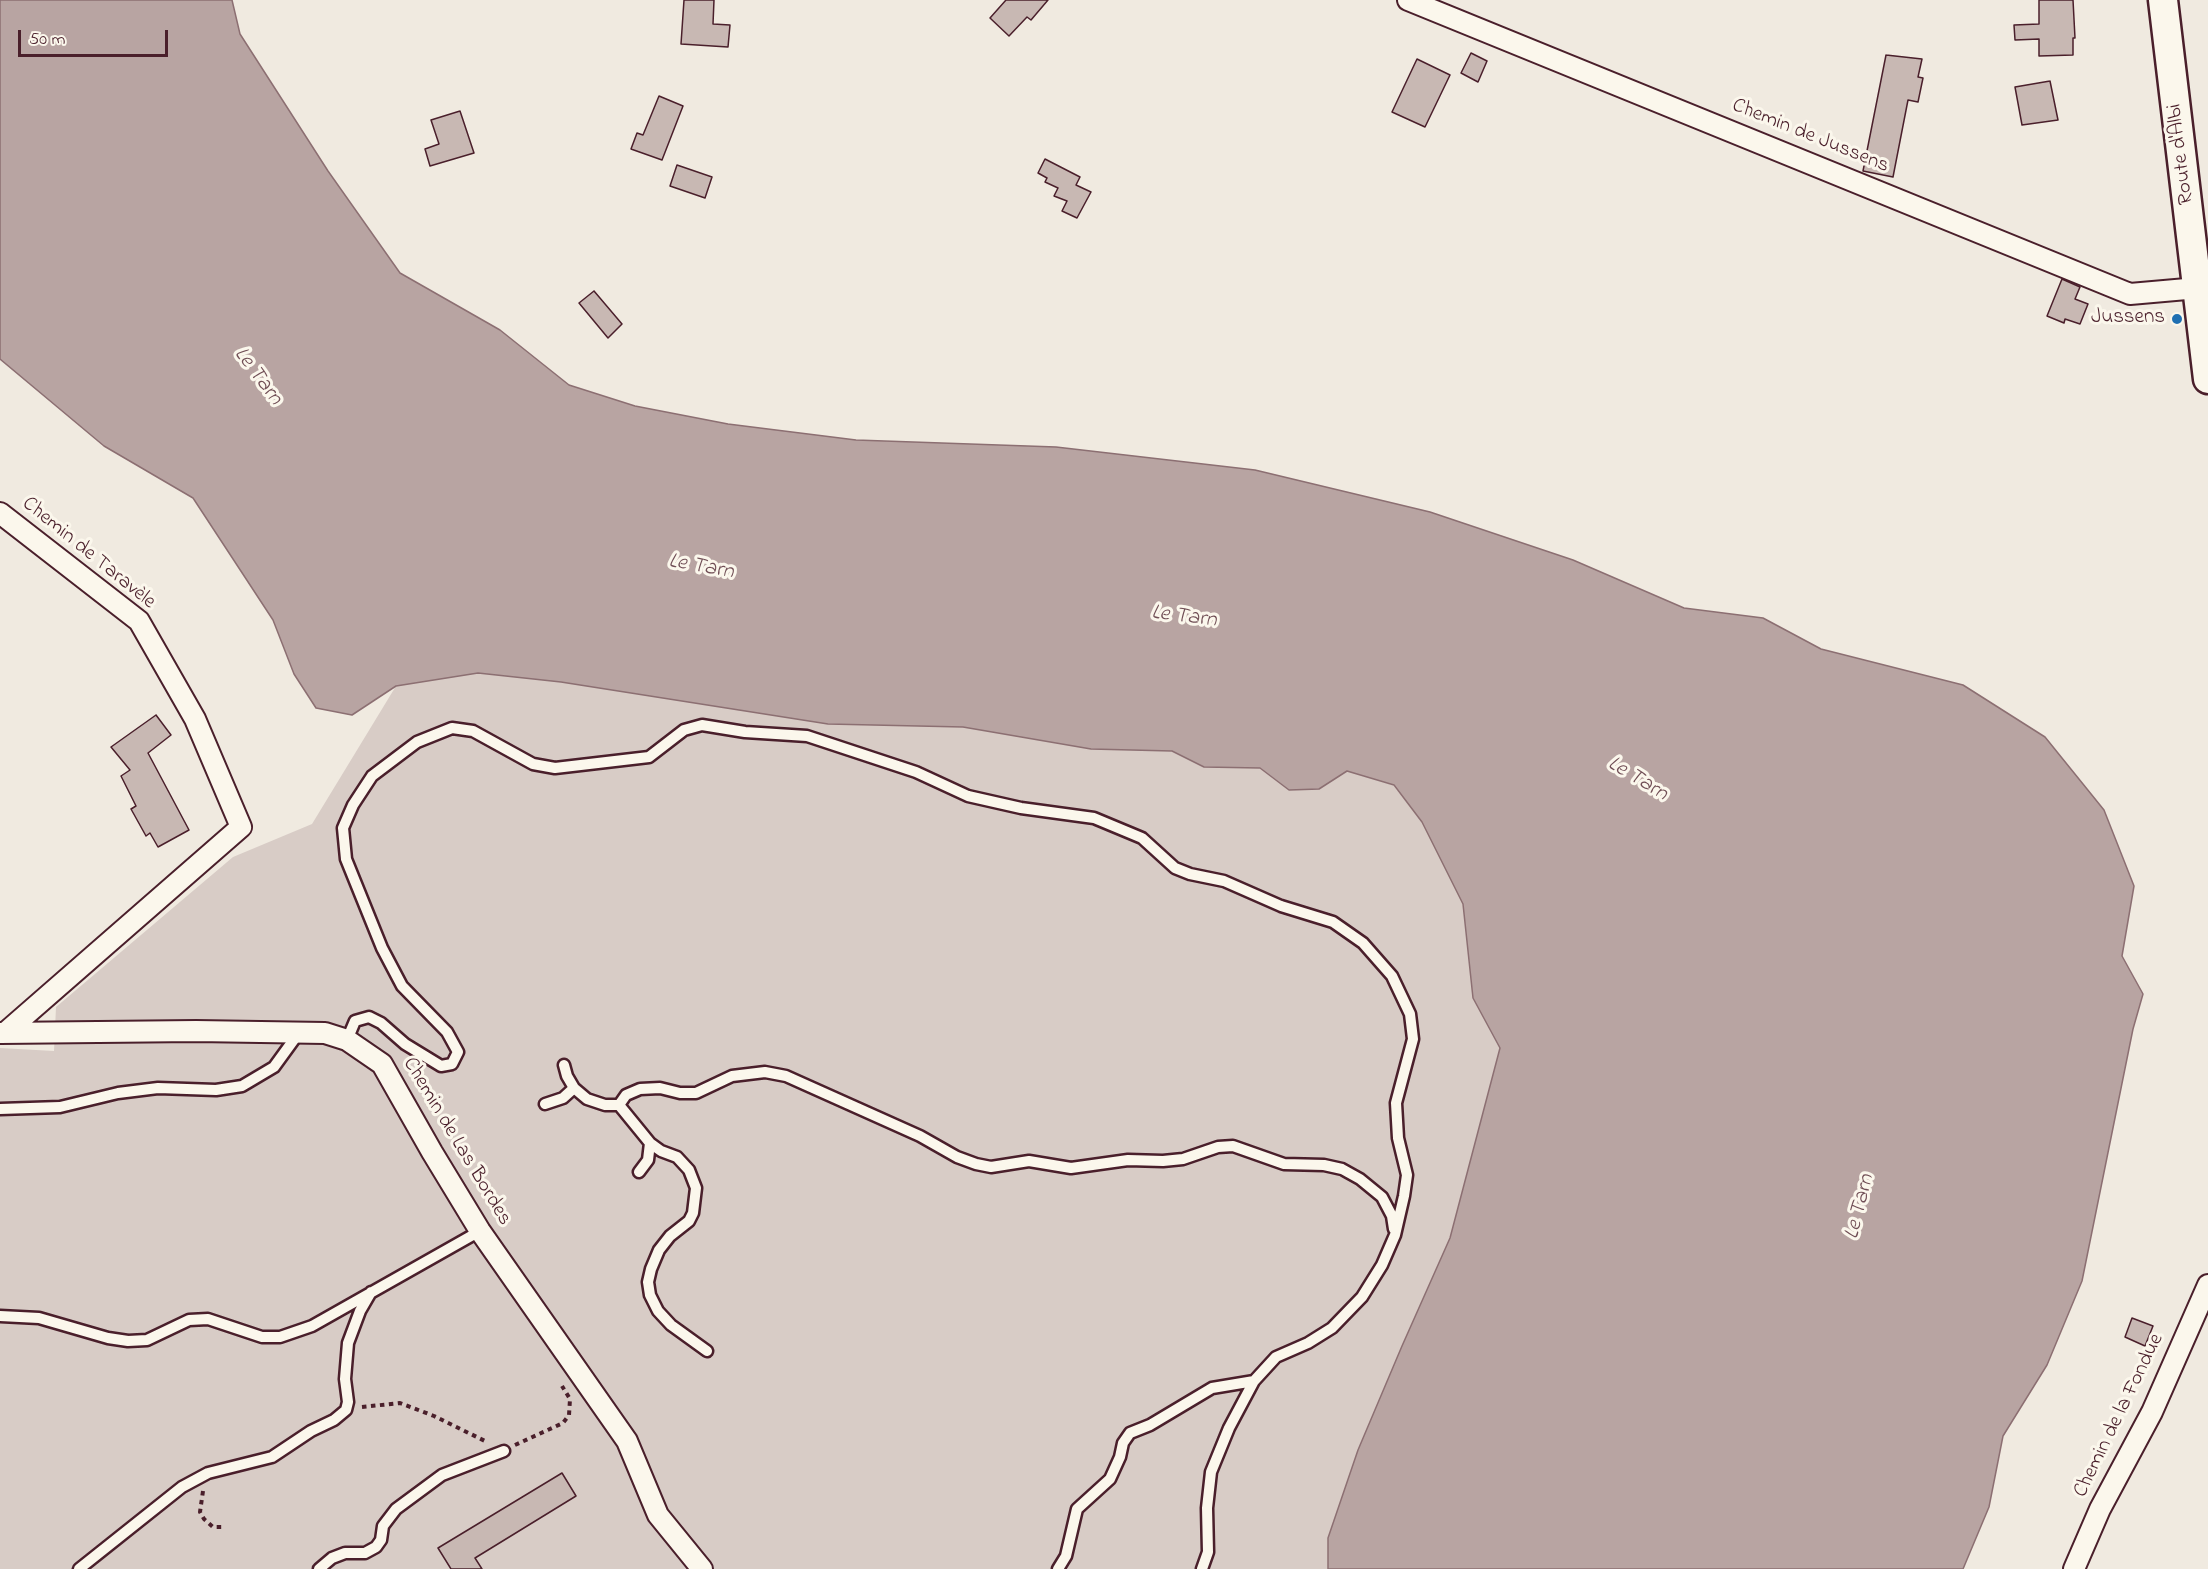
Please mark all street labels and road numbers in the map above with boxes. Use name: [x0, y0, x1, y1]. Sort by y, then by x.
street label: Chemin de Jussens: [1728, 94, 1892, 180]
street label: Route d'Albi: [2163, 102, 2201, 206]
street label: Chemin de Taravèle: [16, 492, 160, 616]
street label: Chemin de Las Bordes: [396, 1053, 516, 1231]
street label: Chemin de la Fondue: [2069, 1330, 2171, 1502]

